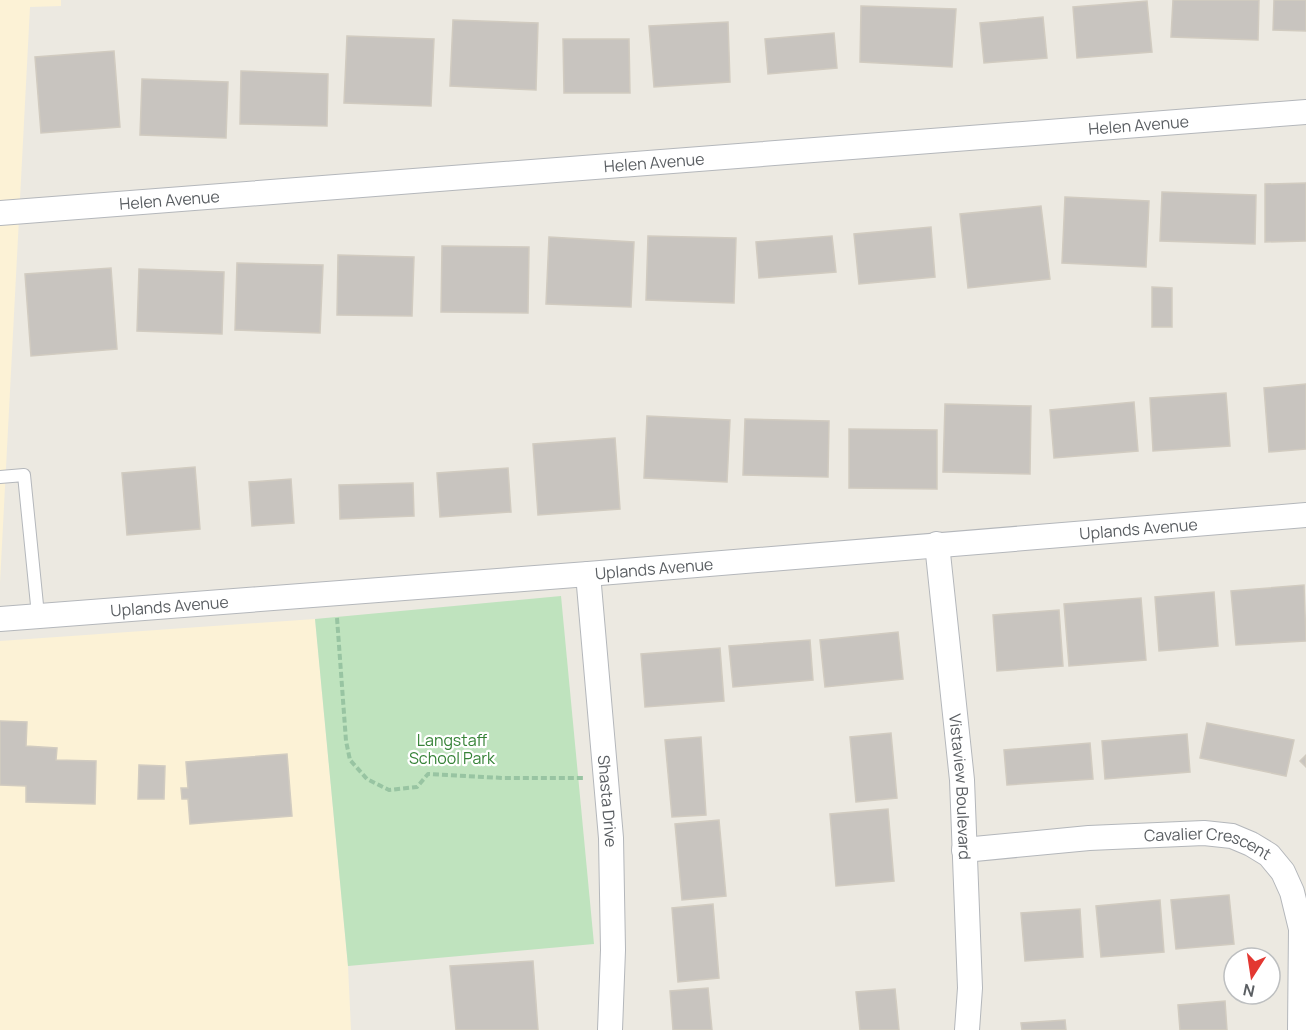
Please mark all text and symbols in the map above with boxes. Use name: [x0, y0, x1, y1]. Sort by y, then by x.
street label: Helen Avenue: [1088, 110, 1190, 140]
street label: Helen Avenue: [603, 148, 705, 177]
street label: Helen Avenue: [118, 185, 221, 215]
street label: Uplands Avenue: [1078, 513, 1198, 545]
street label: Uplands Avenue: [594, 553, 714, 584]
street label: Uplands Avenue: [109, 591, 230, 622]
street label: Vistaview Boulevard: [944, 713, 976, 860]
park label: Langstaff School Park: [409, 729, 496, 769]
street label: Shasta Drive: [593, 754, 622, 848]
street label: Cavalier Crescent: [1143, 822, 1276, 865]
north arrow: [1222, 946, 1282, 1006]
text: N: [1241, 979, 1257, 1003]

